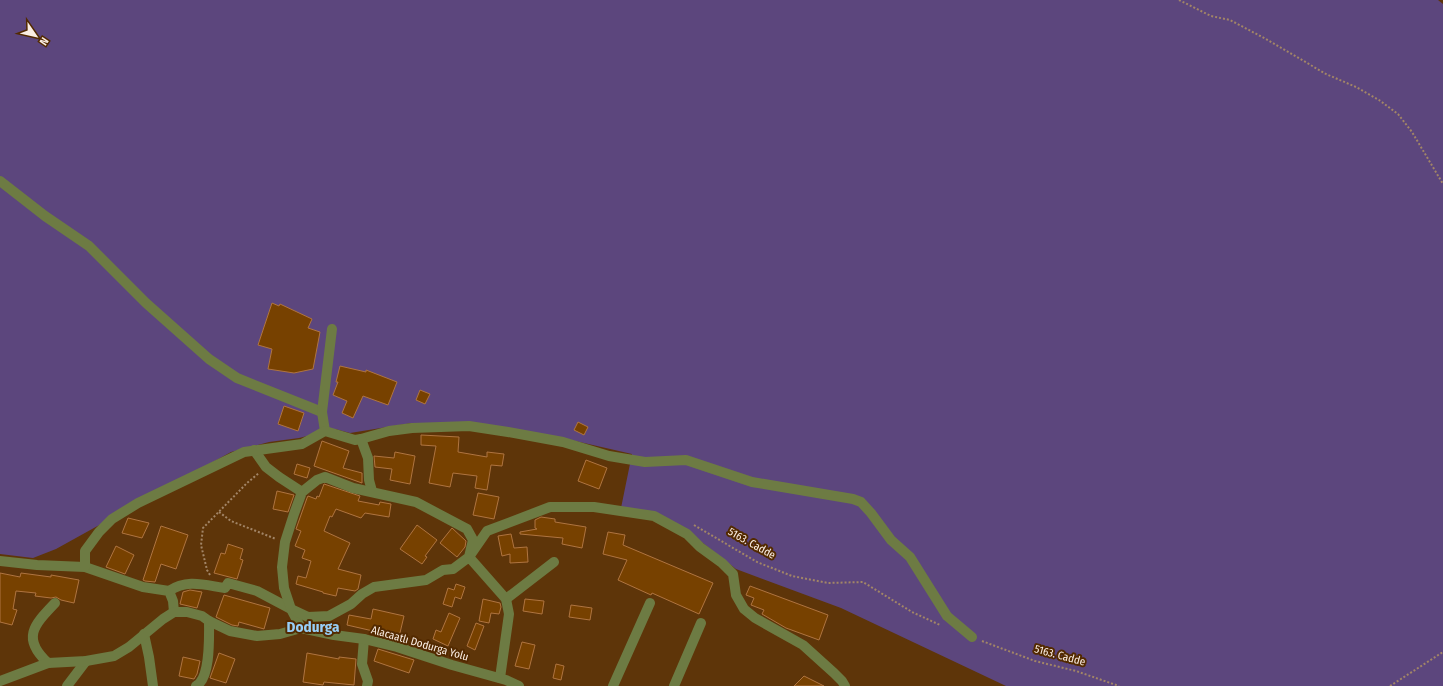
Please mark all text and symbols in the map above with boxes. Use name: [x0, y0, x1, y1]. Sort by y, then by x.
north arrow: [16, 16, 56, 56]
text: N: [37, 35, 51, 48]
street label: 5163. Cadde: [726, 525, 778, 562]
district label: Dodurga: [287, 618, 340, 636]
street label: Alacaatlı Dodurga Yolu: [370, 623, 470, 664]
street label: 5163. Cadde: [1033, 642, 1087, 669]

